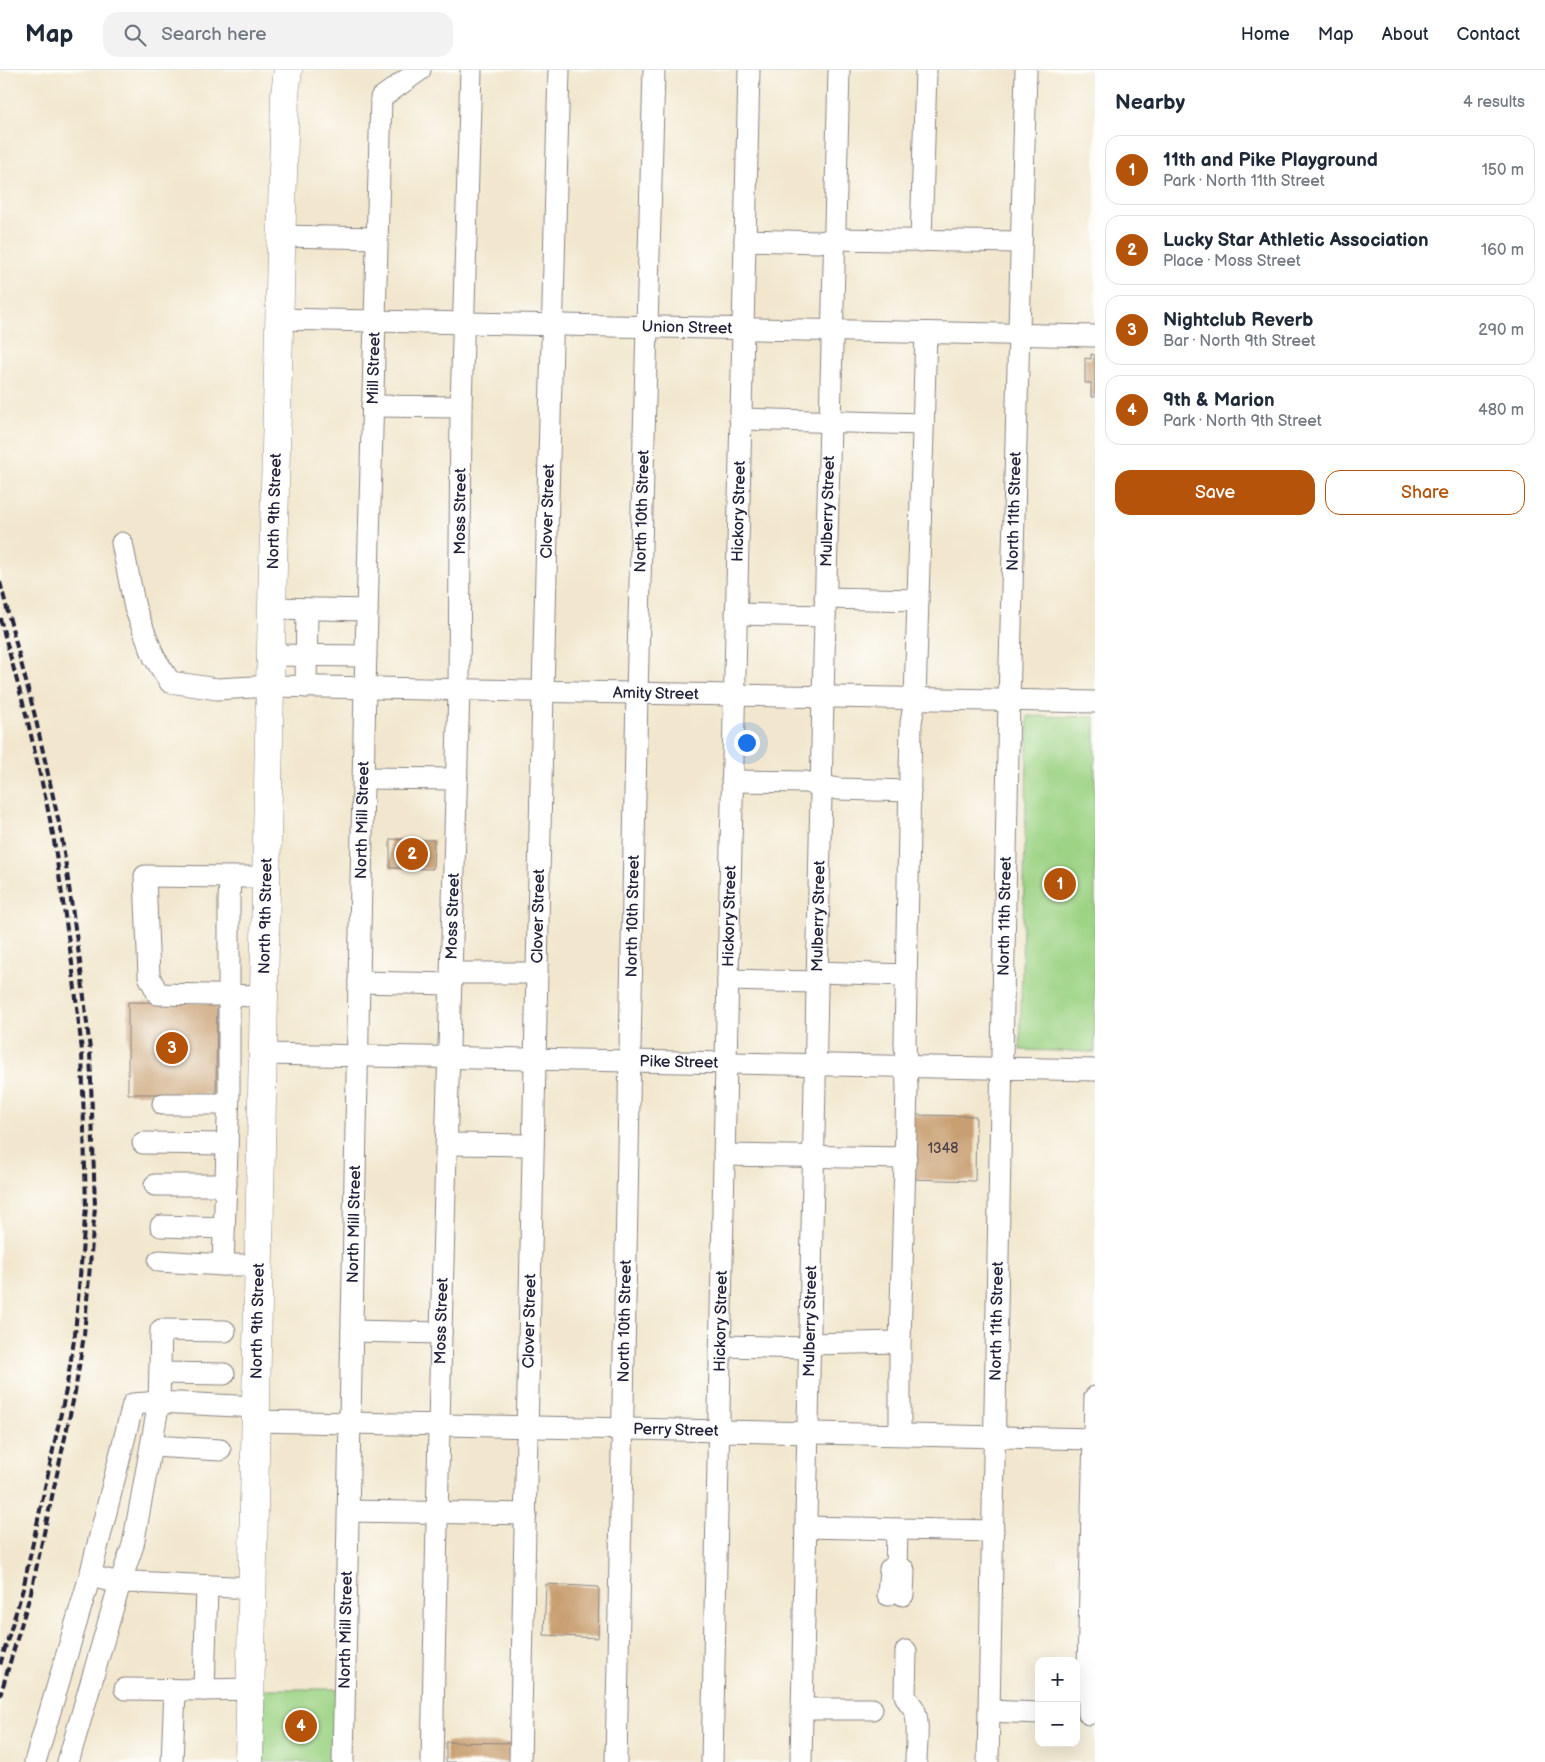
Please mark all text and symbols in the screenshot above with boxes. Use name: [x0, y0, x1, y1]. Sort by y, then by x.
search box: [103, 12, 453, 57]
text: Map: [25, 20, 73, 49]
icon: search: [121, 21, 149, 49]
text: Search here: [161, 23, 267, 46]
text: Home: [1241, 24, 1290, 45]
text: Map: [1318, 24, 1354, 45]
text: About: [1382, 24, 1429, 45]
text: Contact: [1457, 24, 1520, 45]
text: Nearby: [1115, 90, 1185, 115]
text: 4 results: [1463, 93, 1525, 112]
text: 11th and Pike Playground: [1163, 149, 1378, 172]
text: 1: [1129, 161, 1135, 180]
text: 150 m: [1482, 161, 1524, 180]
text: Park · North 11th Street: [1163, 172, 1325, 191]
text: Lucky Star Athletic Association: [1163, 229, 1429, 252]
text: 2: [1127, 241, 1137, 260]
text: 160 m: [1481, 241, 1524, 260]
text: Place · Moss Street: [1163, 252, 1301, 271]
text: Nightclub Reverb: [1163, 309, 1314, 332]
street label: Union Street: [641, 317, 732, 338]
text: 3: [1127, 321, 1137, 340]
text: 290 m: [1478, 321, 1524, 340]
street label: Mill Street: [363, 332, 384, 405]
text: Bar · North 9th Street: [1163, 332, 1315, 351]
text: 9th & Marion: [1163, 389, 1275, 412]
text: 4: [1127, 401, 1137, 420]
text: 480 m: [1478, 401, 1524, 420]
text: Park · North 9th Street: [1163, 412, 1322, 431]
street label: North 10th Street: [631, 450, 653, 573]
street label: North 11th Street: [1003, 451, 1025, 571]
street label: North 9th Street: [263, 453, 285, 570]
street label: Mulberry Street: [817, 455, 839, 567]
street label: Hickory Street: [728, 460, 749, 562]
street label: Clover Street: [537, 464, 558, 559]
street label: Moss Street: [450, 468, 470, 555]
button: Save: [1115, 470, 1315, 515]
button: Share: [1325, 470, 1525, 515]
street label: Amity Street: [613, 683, 699, 704]
your location: [734, 730, 760, 756]
street label: North Mill Street: [352, 761, 373, 879]
pin: 2: [396, 835, 428, 873]
street label: North 10th Street: [622, 855, 643, 978]
street label: North 11th Street: [994, 856, 1015, 976]
street label: North 9th Street: [255, 858, 276, 974]
street label: Mulberry Street: [808, 860, 829, 972]
street label: Hickory Street: [719, 865, 740, 967]
pin: 1: [1044, 865, 1076, 903]
street label: Clover Street: [528, 869, 549, 964]
street label: Moss Street: [442, 873, 463, 960]
pin: 3: [156, 1029, 188, 1067]
street label: Pike Street: [639, 1052, 719, 1072]
house number: 1348: [928, 1140, 958, 1157]
street label: North Mill Street: [343, 1165, 365, 1283]
street label: North 10th Street: [614, 1260, 635, 1383]
street label: North 11th Street: [986, 1261, 1007, 1381]
street label: North 9th Street: [247, 1263, 268, 1379]
street label: Mulberry Street: [799, 1265, 821, 1377]
street label: Hickory Street: [710, 1270, 731, 1372]
street label: Clover Street: [519, 1274, 540, 1369]
street label: Moss Street: [431, 1277, 452, 1365]
street label: Perry Street: [633, 1420, 719, 1440]
street label: North Mill Street: [335, 1571, 356, 1689]
map controls: [1035, 1657, 1080, 1747]
button: +: [1035, 1657, 1080, 1702]
button: −: [1035, 1702, 1080, 1747]
pin: 4: [285, 1707, 317, 1745]

